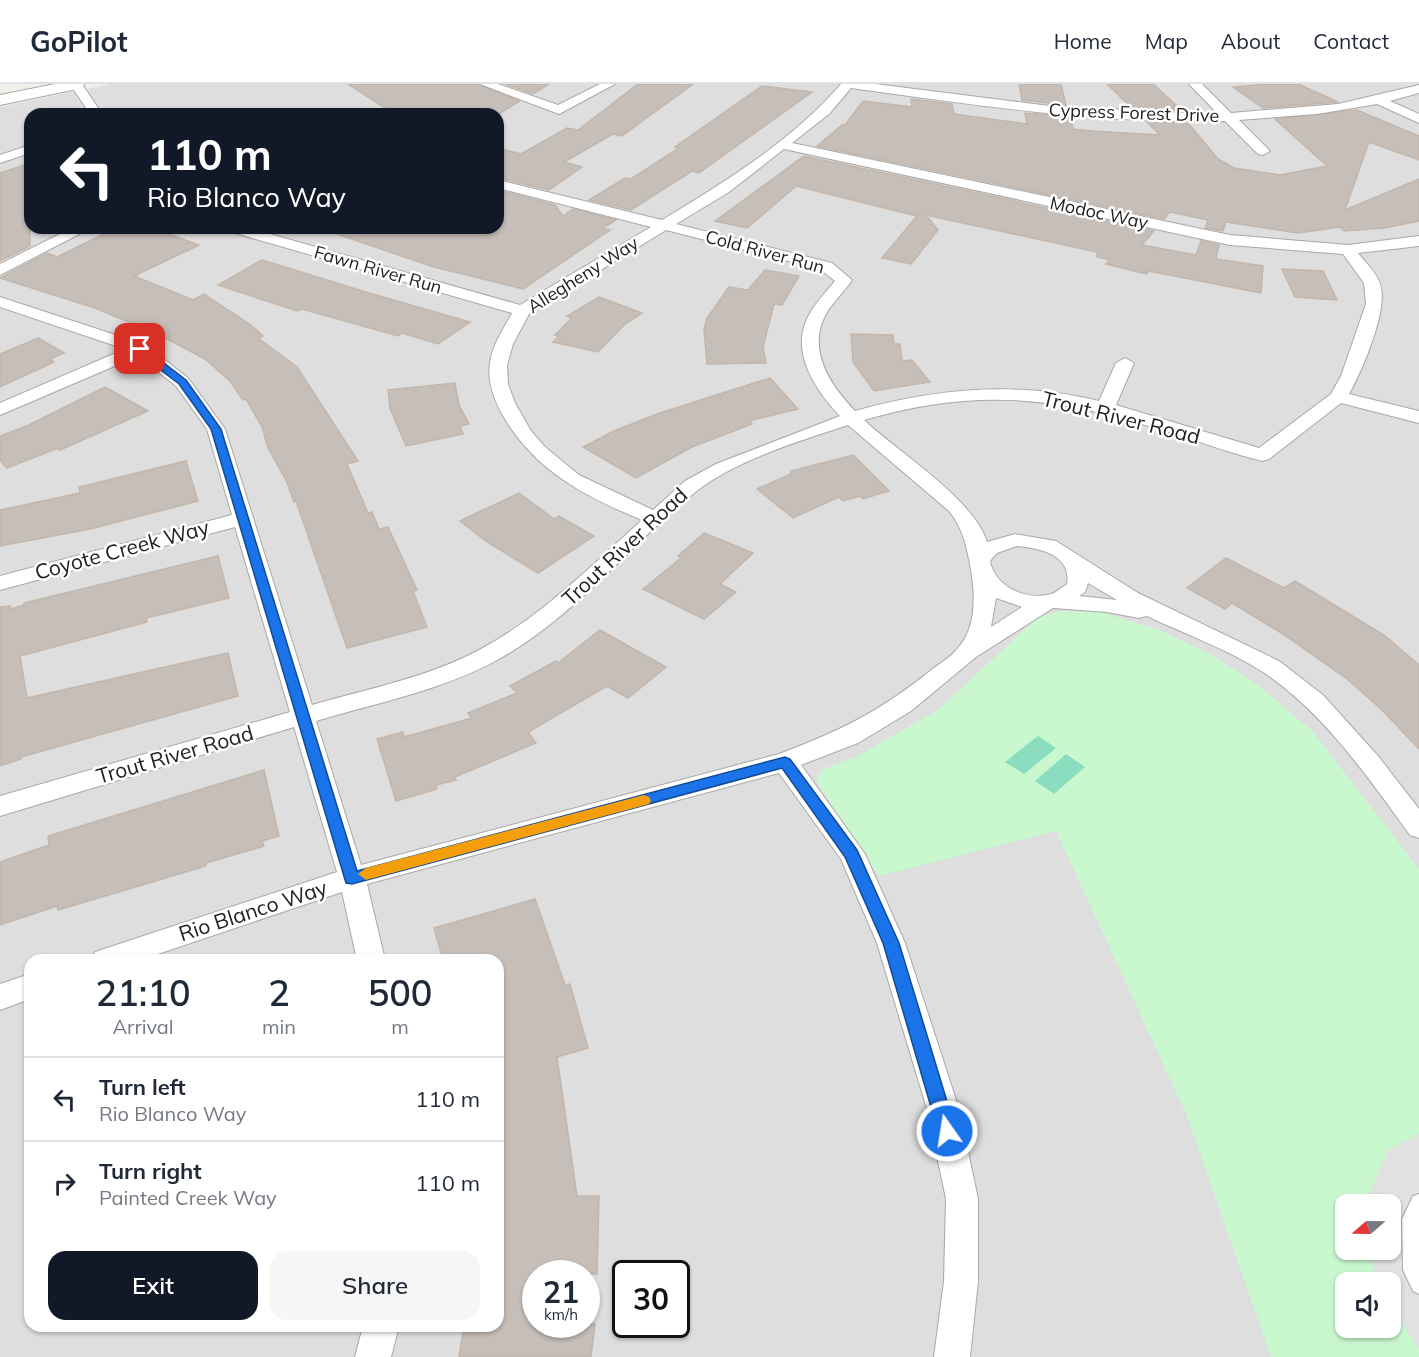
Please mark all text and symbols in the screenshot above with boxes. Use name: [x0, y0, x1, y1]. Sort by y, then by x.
text: GoPilot: [30, 24, 128, 59]
text: Home: [1054, 28, 1112, 54]
text: Map: [1145, 28, 1188, 54]
text: About: [1221, 28, 1280, 54]
text: Contact: [1313, 28, 1389, 54]
street label: Cypress Forest Drive: [1048, 98, 1220, 127]
text: 110 m: [147, 128, 272, 181]
icon: left: [48, 132, 126, 210]
text: Rio Blanco Way: [147, 180, 346, 214]
street label: Modoc Way: [1048, 191, 1151, 234]
street label: Cold River Run: [703, 225, 827, 278]
street label: Allegheny Way: [523, 231, 643, 318]
street label: Fawn River Run: [312, 240, 445, 299]
pin: [114, 323, 165, 374]
icon: arrive: [123, 332, 156, 365]
street label: Trout River Road: [1039, 385, 1203, 449]
street label: Trout River Road: [556, 482, 692, 611]
street label: Coyote Creek Way: [32, 513, 212, 585]
street label: Trout River Road: [93, 719, 256, 789]
street label: Rio Blanco Way: [175, 874, 330, 946]
text: 21:10: [96, 970, 190, 1015]
text: 2: [268, 970, 290, 1015]
text: 500: [368, 970, 432, 1015]
text: Arrival: [112, 1014, 174, 1039]
text: min: [262, 1014, 296, 1039]
text: m: [391, 1014, 409, 1039]
text: Turn left: [99, 1073, 186, 1101]
icon: left: [48, 1083, 81, 1116]
text: 110 m: [415, 1085, 480, 1113]
position arrow: [915, 1099, 979, 1163]
text: Rio Blanco Way: [99, 1101, 246, 1126]
text: Turn right: [99, 1157, 202, 1185]
icon: right: [48, 1167, 81, 1200]
text: 110 m: [415, 1169, 480, 1197]
text: Painted Creek Way: [99, 1185, 277, 1210]
north arrow: [1335, 1194, 1401, 1260]
map controls: [1335, 1194, 1401, 1338]
button: Exit: [48, 1251, 258, 1320]
button: Share: [270, 1251, 480, 1320]
speed limit sign: 30: [612, 1260, 690, 1338]
button: sound: [1335, 1272, 1401, 1338]
text: 21: [543, 1273, 579, 1311]
text: km/h: [544, 1305, 578, 1324]

